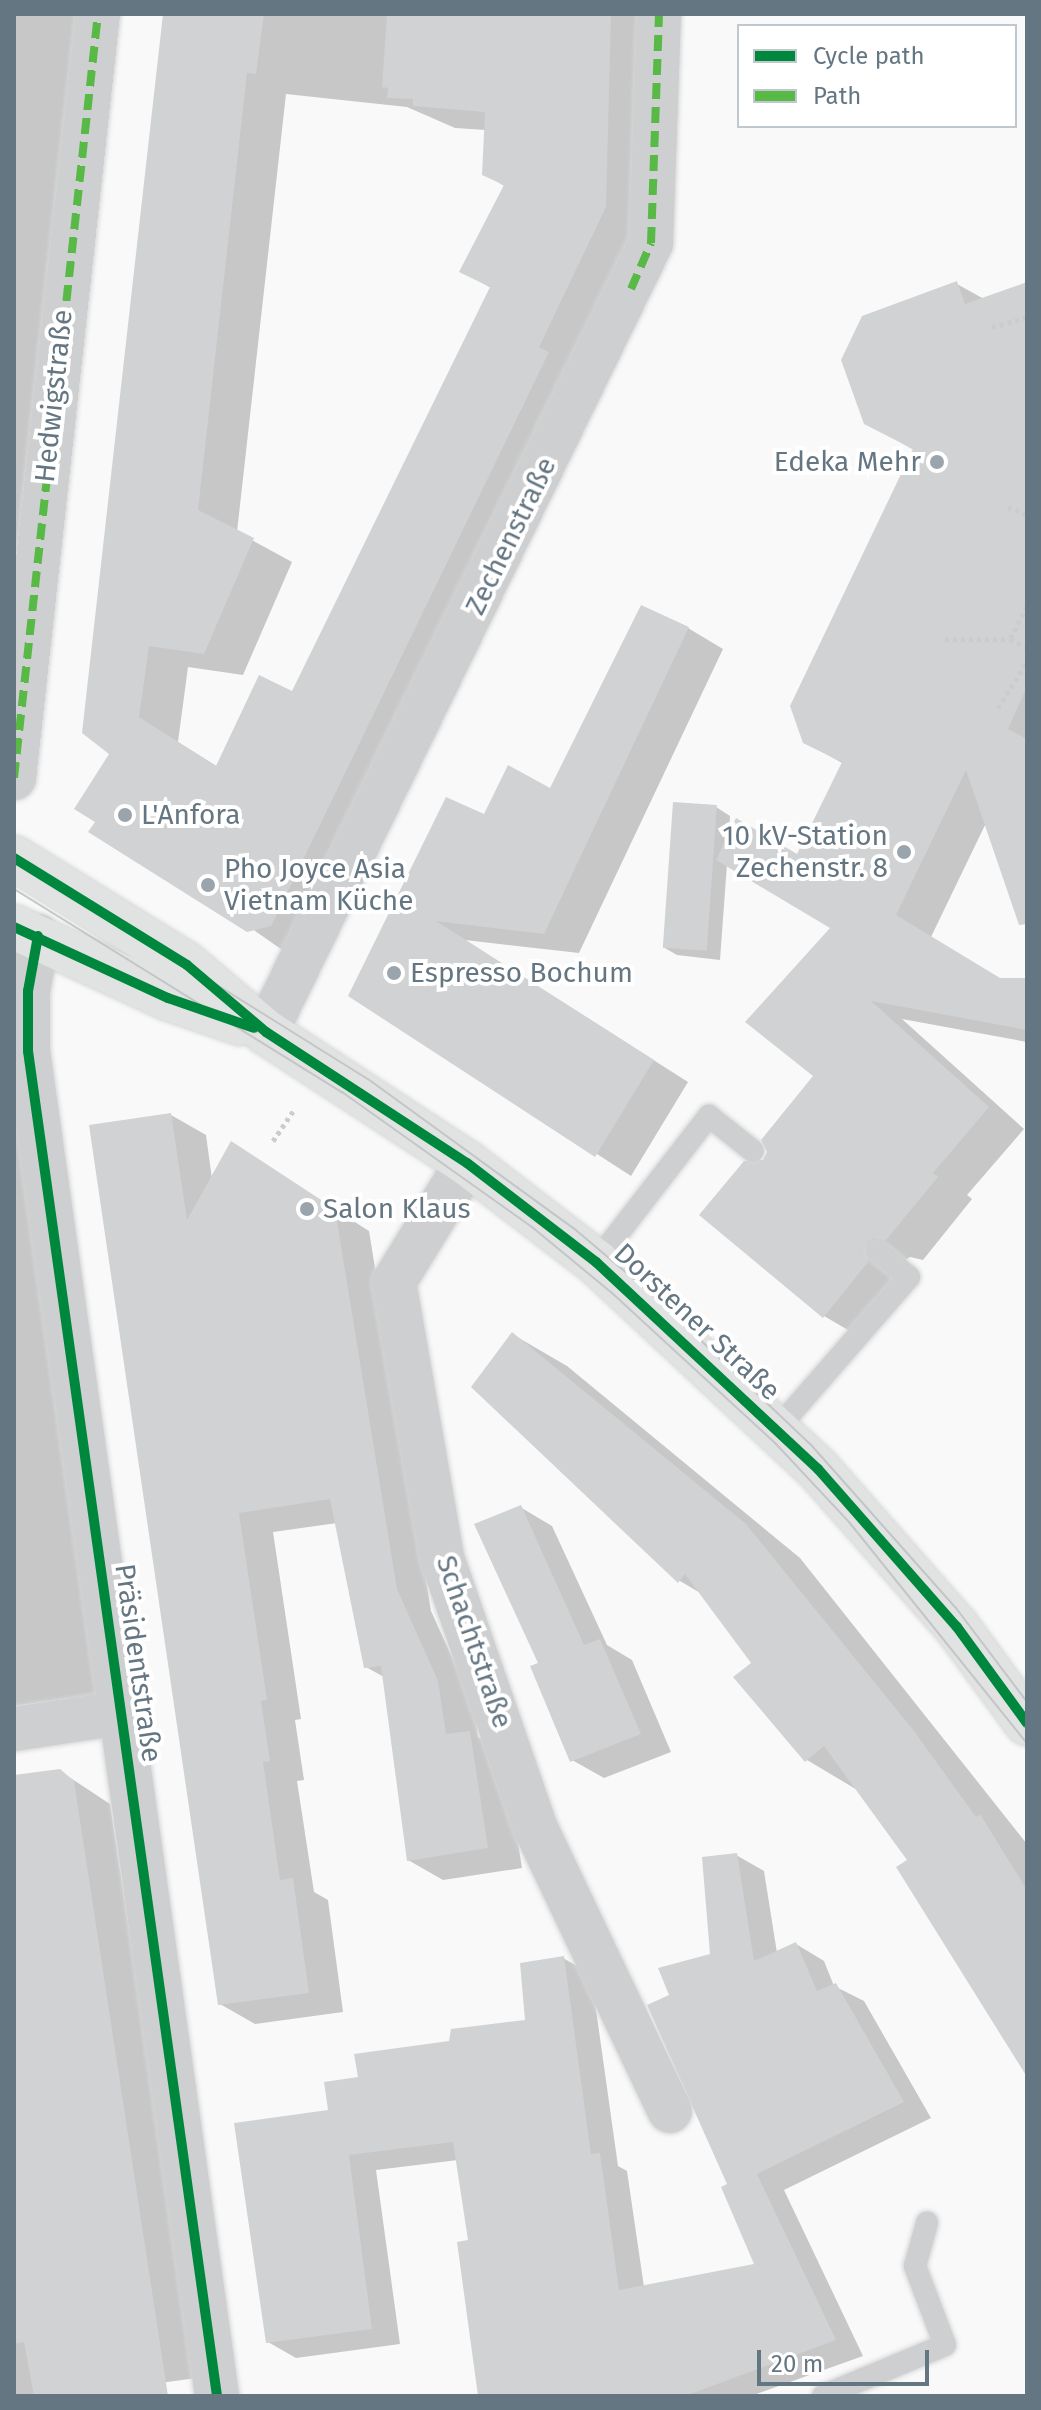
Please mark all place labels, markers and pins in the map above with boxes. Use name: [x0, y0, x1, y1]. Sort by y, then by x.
place label: Edeka Mehr: [774, 445, 921, 479]
marker: Edeka Mehr: [928, 453, 946, 471]
place label: L'Anfora: [141, 798, 240, 832]
marker: L'Anfora: [116, 806, 134, 824]
place label: 10 kV-Station Zechenstr. 8: [722, 819, 888, 885]
marker: 10 kV-Station Zechenstr. 8: [895, 843, 913, 861]
place label: Pho Joyce Asia Vietnam Küche: [224, 852, 413, 918]
marker: Pho Joyce Asia Vietnam Küche: [199, 876, 217, 894]
place label: Espresso Bochum: [410, 956, 633, 990]
marker: Espresso Bochum: [385, 964, 403, 982]
place label: Salon Klaus: [323, 1192, 471, 1226]
marker: Salon Klaus: [298, 1200, 316, 1218]

